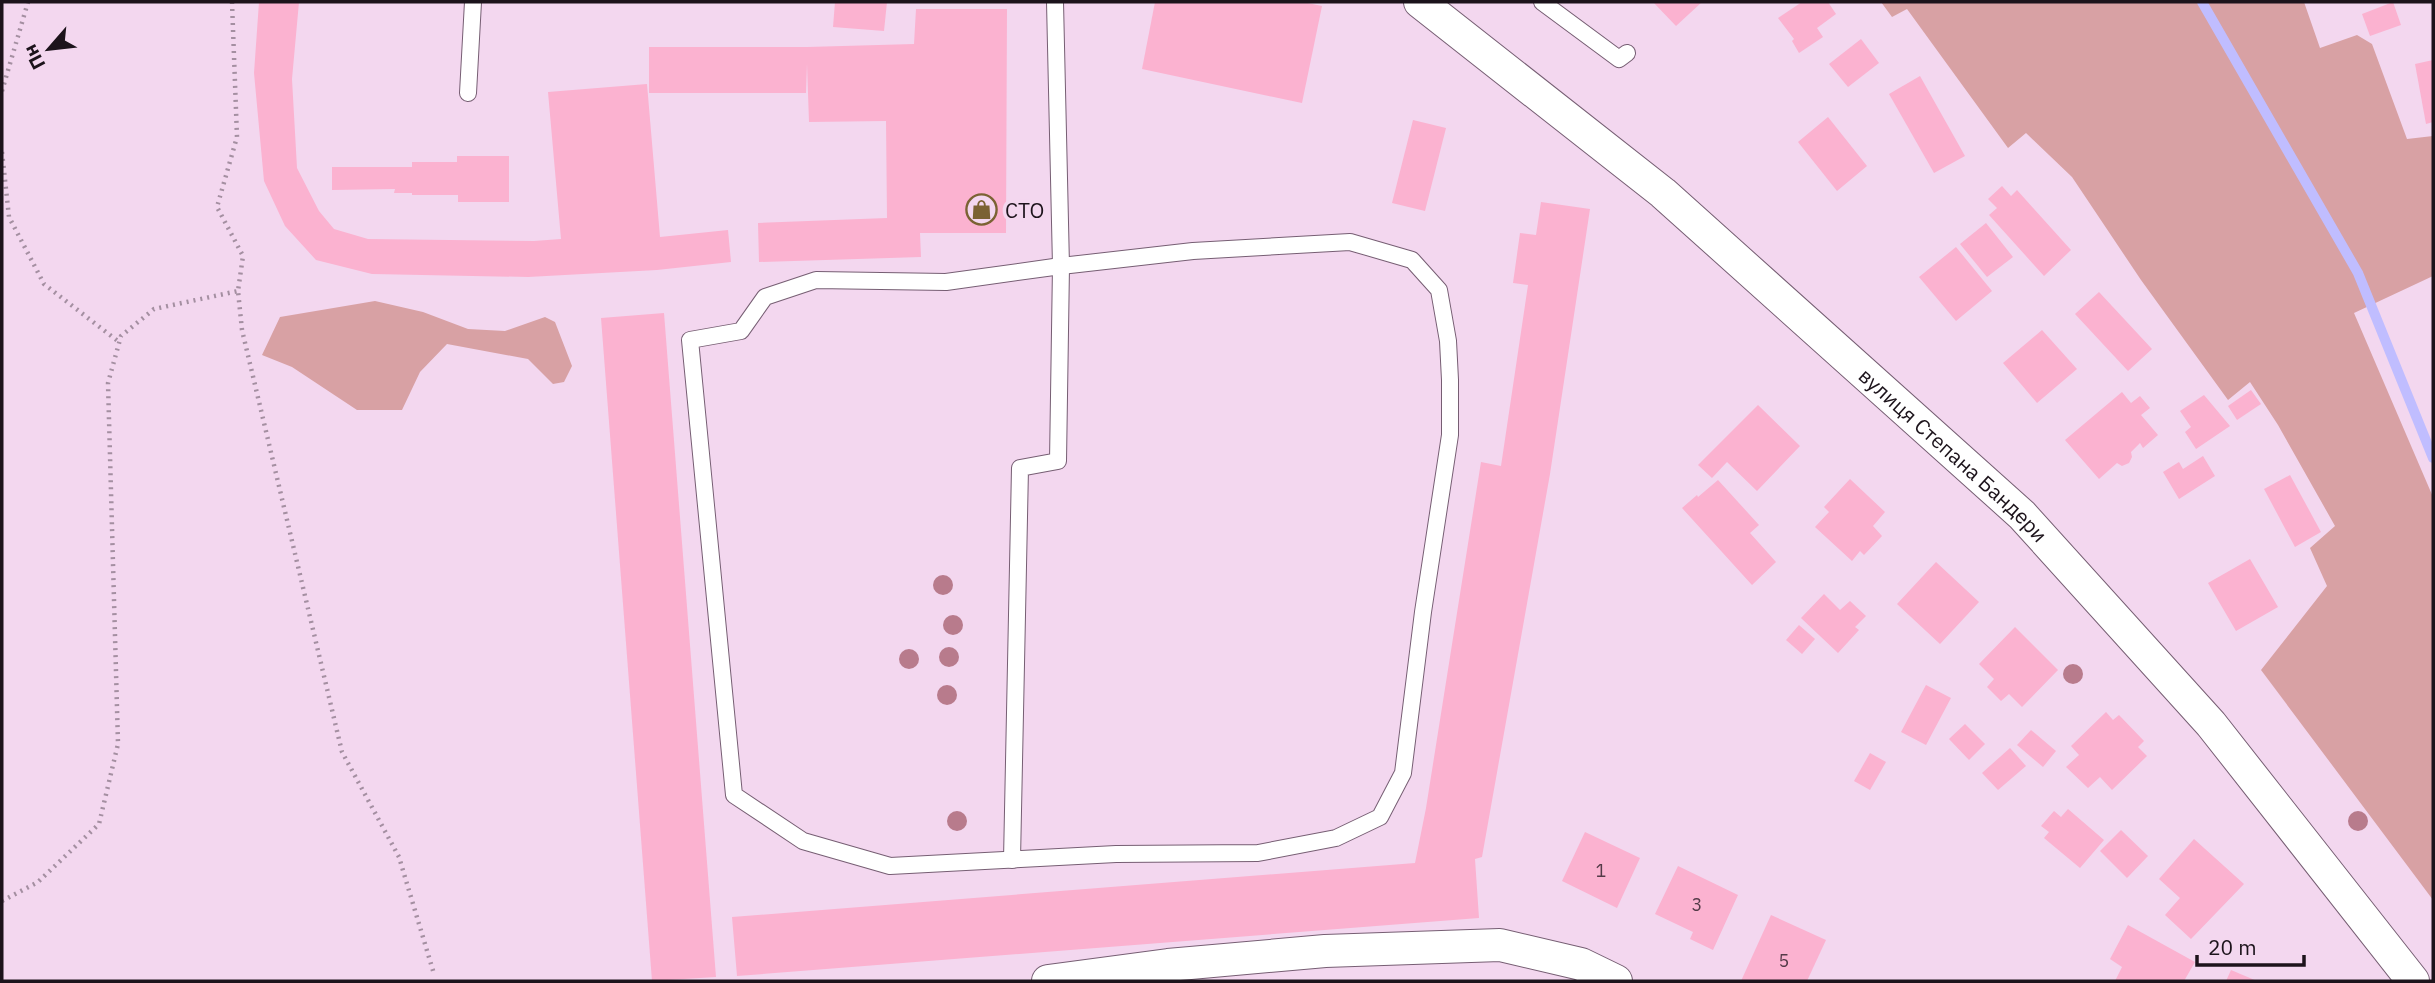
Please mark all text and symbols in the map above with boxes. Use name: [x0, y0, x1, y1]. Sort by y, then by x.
north arrow: [14, 14, 84, 84]
text: Пн: [18, 40, 50, 74]
shop icon: СТО: [965, 193, 999, 227]
place label: СТО: [1005, 196, 1044, 224]
street label: вулиця Степана Бандери: [1853, 361, 2054, 548]
house number: 1: [1596, 859, 1606, 882]
house number: 3: [1692, 893, 1702, 916]
scale bar: [2197, 923, 2304, 967]
text: 20 m: [2208, 933, 2257, 961]
house number: 5: [1779, 949, 1789, 972]

